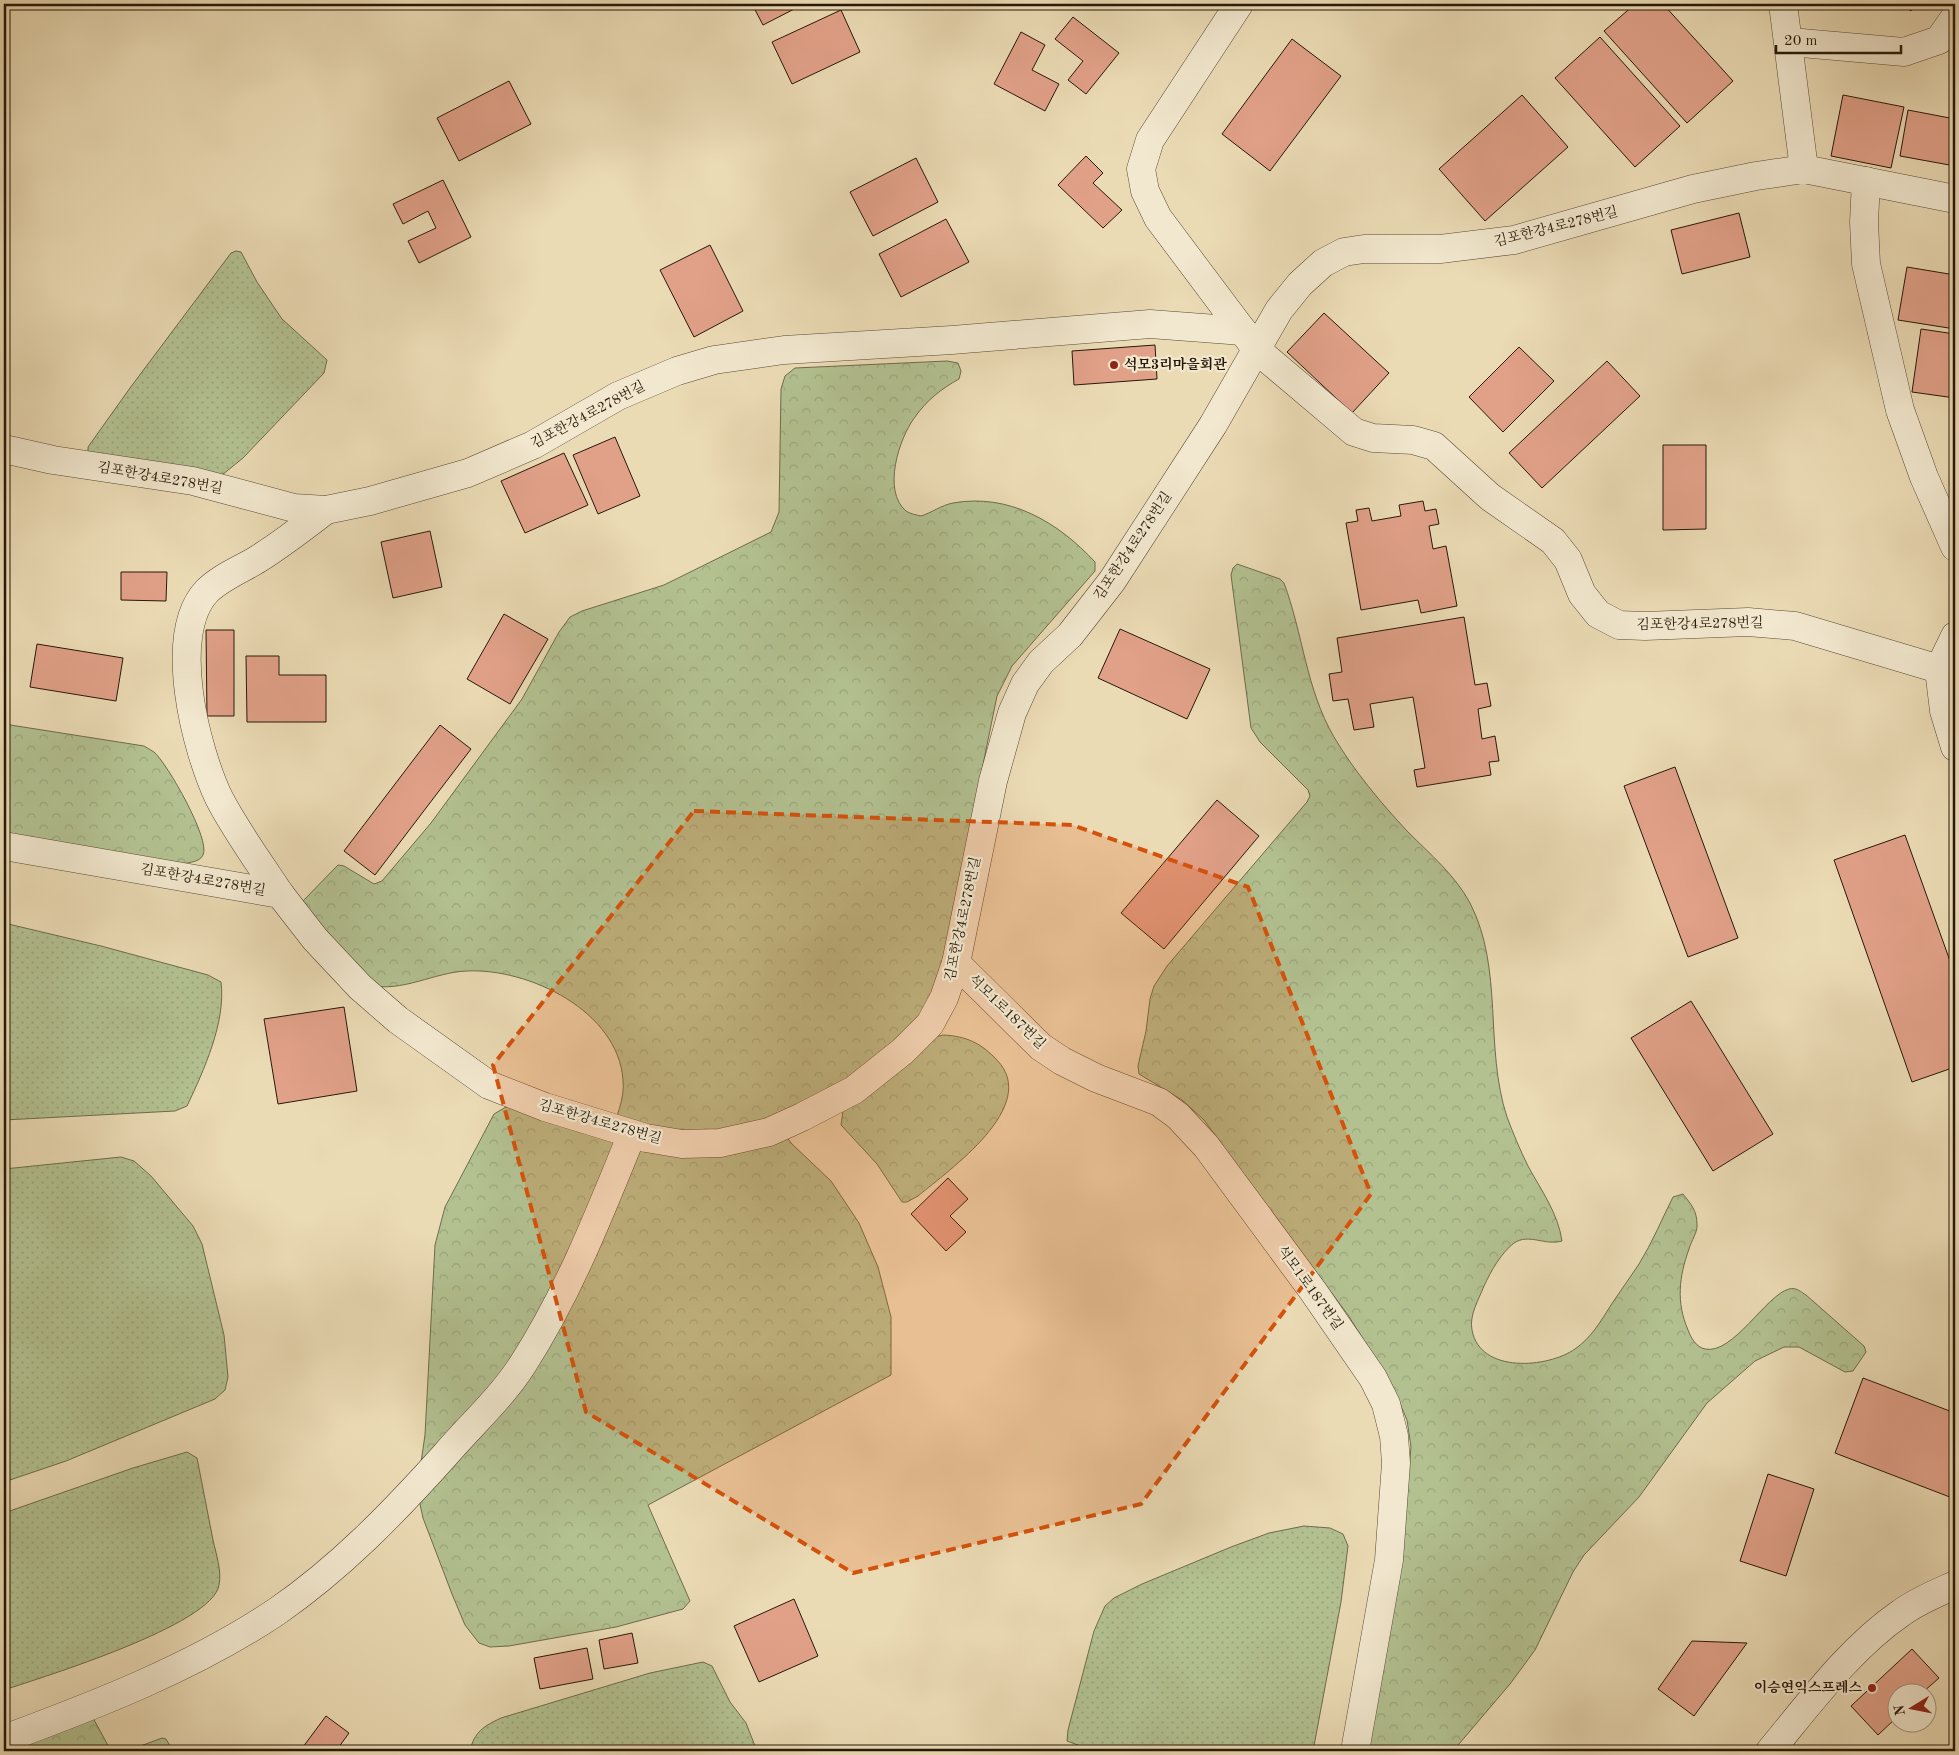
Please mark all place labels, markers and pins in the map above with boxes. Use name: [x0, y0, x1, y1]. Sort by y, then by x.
place label: 석모3리마을회관: [1124, 356, 1227, 372]
marker: 석모3리마을회관: [1108, 359, 1120, 371]
place label: 이승연익스프레스: [1754, 1679, 1862, 1695]
marker: 이승연익스프레스: [1866, 1682, 1878, 1694]

